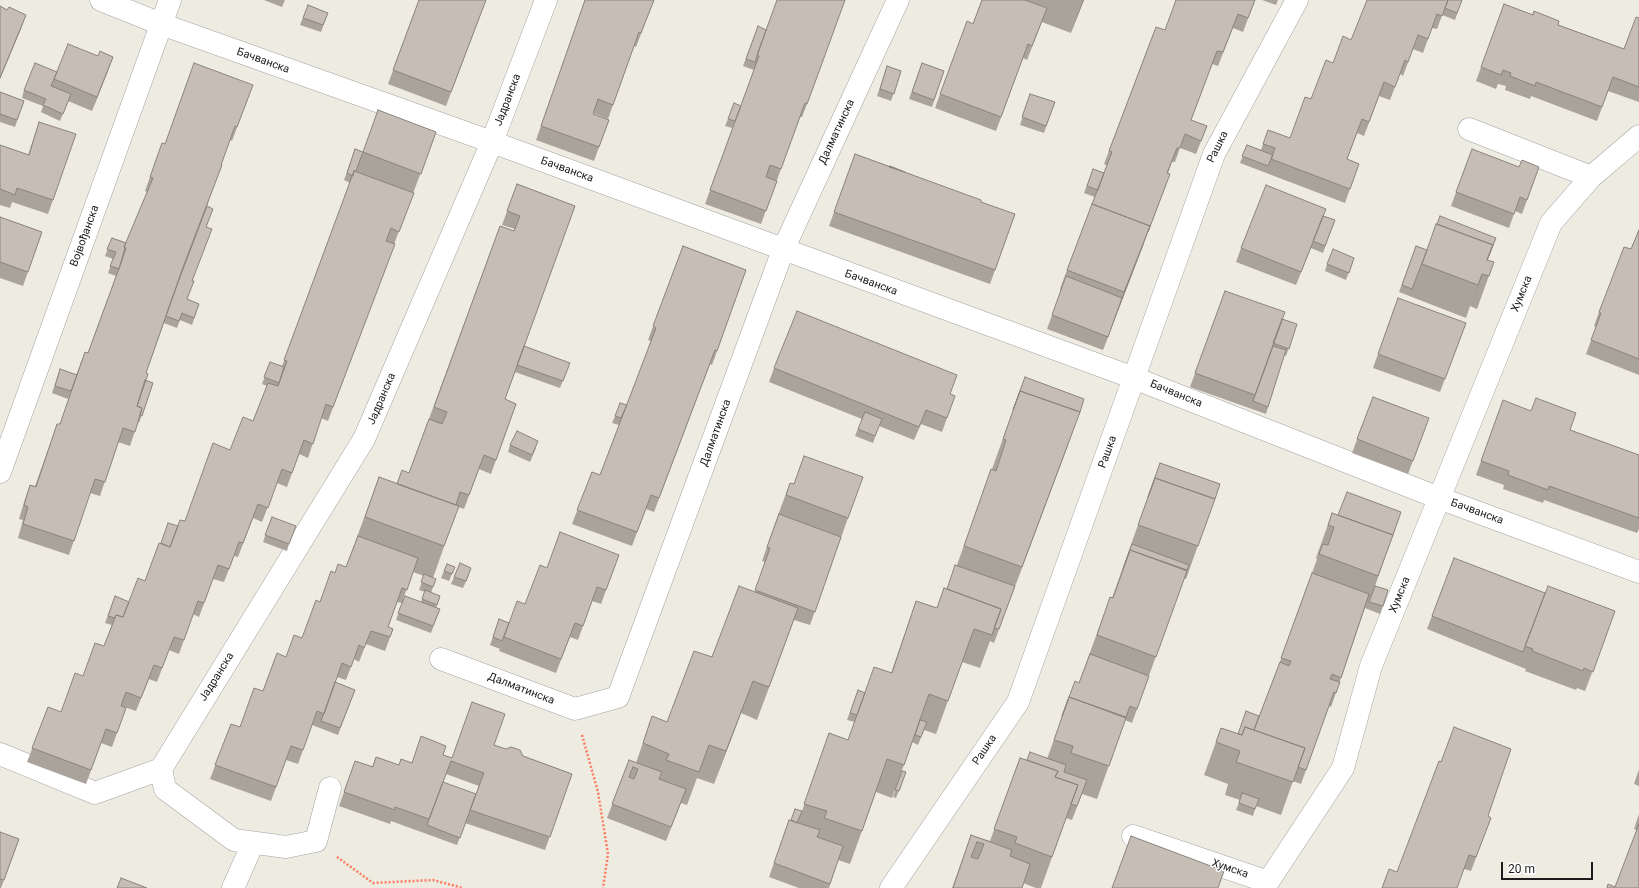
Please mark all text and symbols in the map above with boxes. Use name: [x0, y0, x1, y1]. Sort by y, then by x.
street label: Бачванска: [235, 45, 291, 77]
street label: Јадранска: [492, 72, 524, 128]
street label: Далматинска: [816, 97, 858, 167]
street label: Рашка: [1205, 129, 1231, 165]
street label: Бачванска: [539, 154, 595, 186]
street label: Војвођанска: [68, 203, 102, 269]
street label: Бачванска: [843, 267, 899, 299]
street label: Хумска: [1509, 274, 1535, 314]
street label: Јадранска: [365, 371, 399, 427]
street label: Бачванска: [1148, 378, 1204, 410]
street label: Далматинска: [698, 398, 734, 468]
street label: Рашка: [1096, 434, 1120, 470]
street label: Бачванска: [1449, 496, 1505, 528]
street label: Хумска: [1387, 575, 1413, 615]
street label: Јадранска: [197, 650, 237, 704]
street label: Далматинска: [486, 670, 556, 708]
street label: Рашка: [970, 732, 1000, 768]
scale bar: [1503, 854, 1595, 880]
street label: Хумска: [1210, 857, 1250, 881]
text: 20 m: [1508, 862, 1535, 876]

